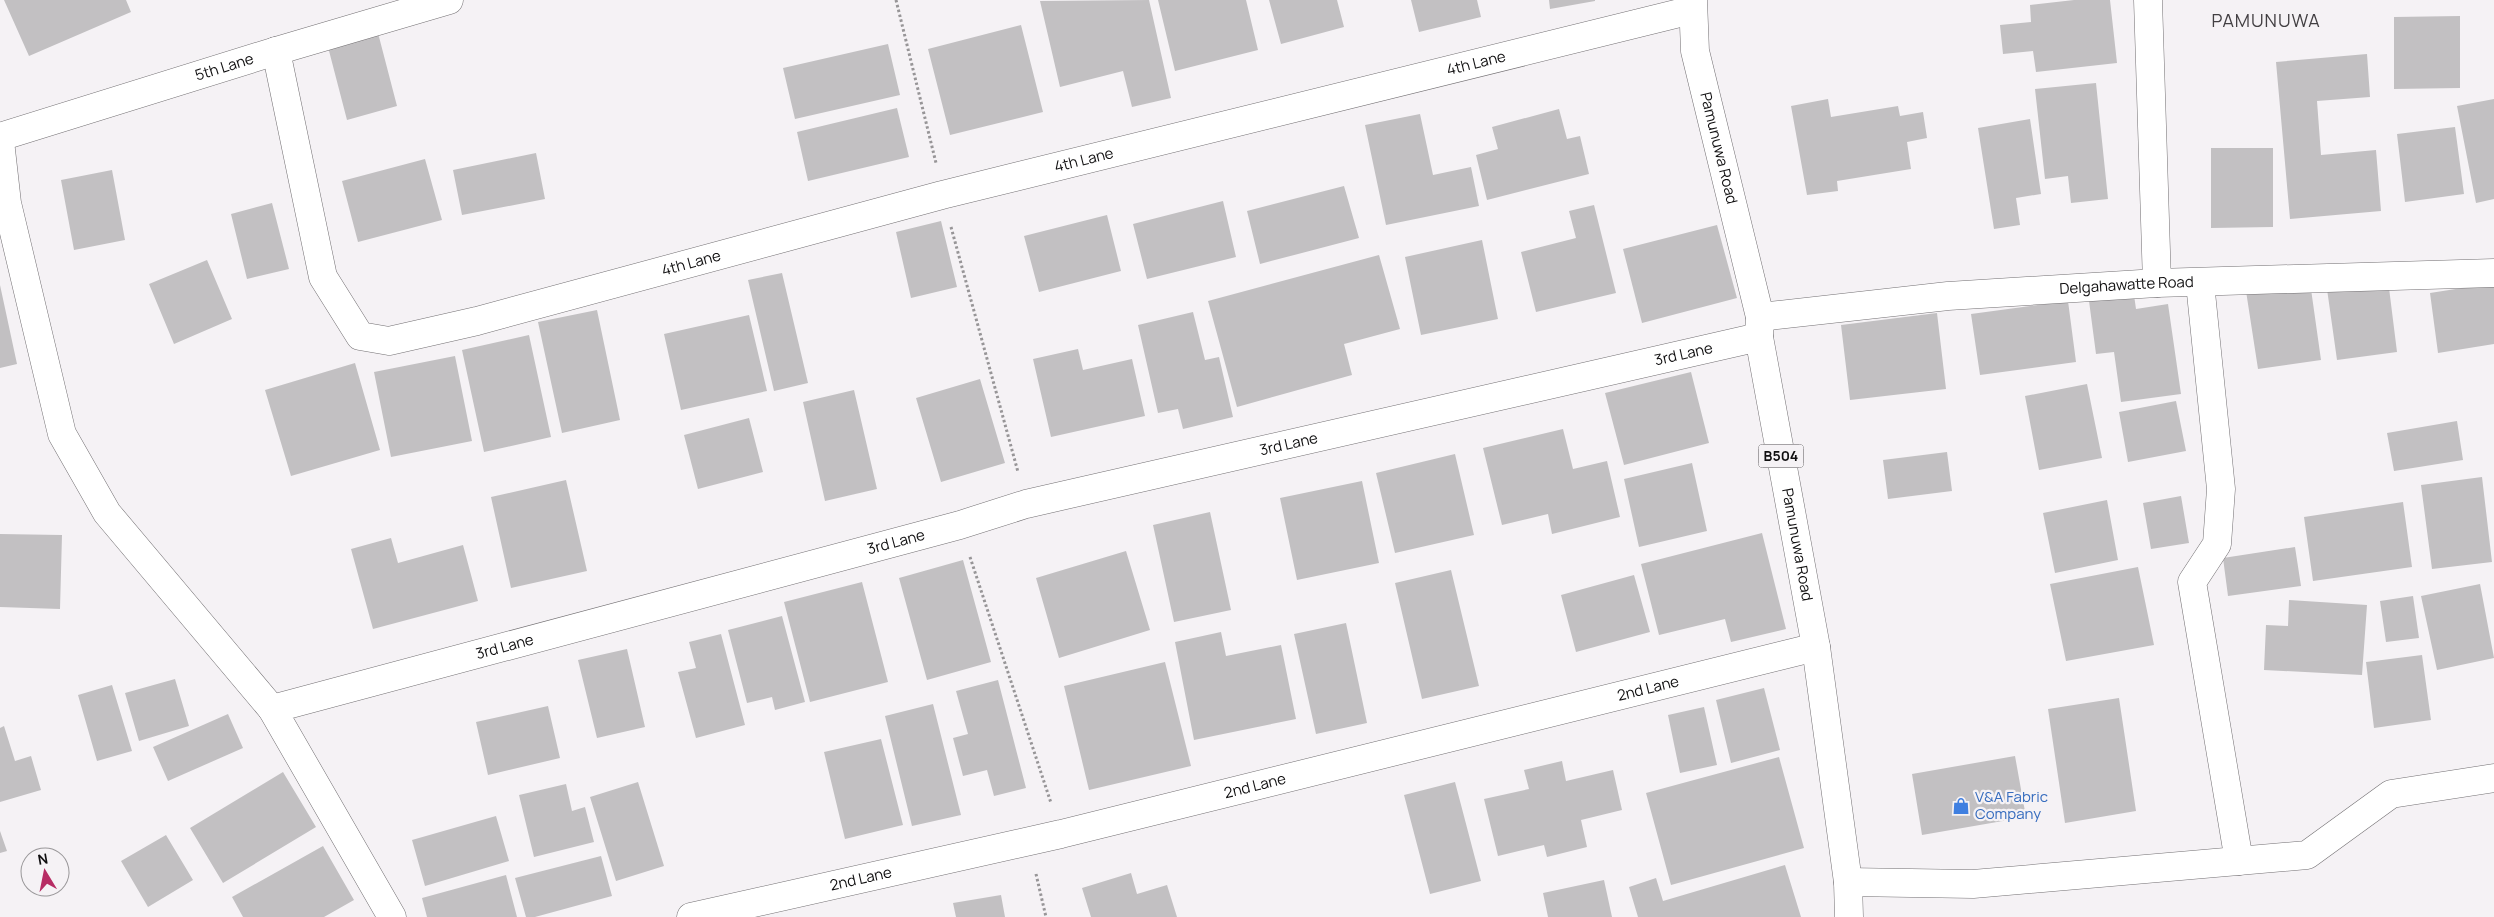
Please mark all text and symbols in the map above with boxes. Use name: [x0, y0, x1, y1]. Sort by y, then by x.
district label: PAMUNUWA: [2211, 8, 2321, 32]
street label: 4th Lane: [1444, 45, 1508, 80]
street label: 5th Lane: [192, 48, 256, 86]
street label: Pamunuwa Road: [1695, 90, 1743, 206]
street label: 4th Lane: [1052, 142, 1116, 177]
street label: 4th Lane: [659, 244, 723, 281]
street label: Delgahawatte Road: [2059, 271, 2194, 299]
street label: 3rd Lane: [1652, 337, 1715, 371]
street label: 3rd Lane: [1257, 427, 1320, 460]
road number: B504: [1758, 444, 1804, 468]
street label: Pamunuwa Road: [1777, 486, 1818, 603]
street label: 3rd Lane: [865, 524, 927, 559]
street label: 3rd Lane: [473, 628, 536, 664]
street label: 2nd Lane: [1615, 670, 1681, 706]
street label: 2nd Lane: [1222, 768, 1288, 803]
place label: V&A Fabric Company: [1975, 786, 2048, 824]
shop icon: V&A Fabric Company: [1951, 796, 1971, 816]
north arrow: [20, 847, 70, 897]
text: N: [36, 848, 49, 869]
street label: 2nd Lane: [828, 861, 894, 896]

